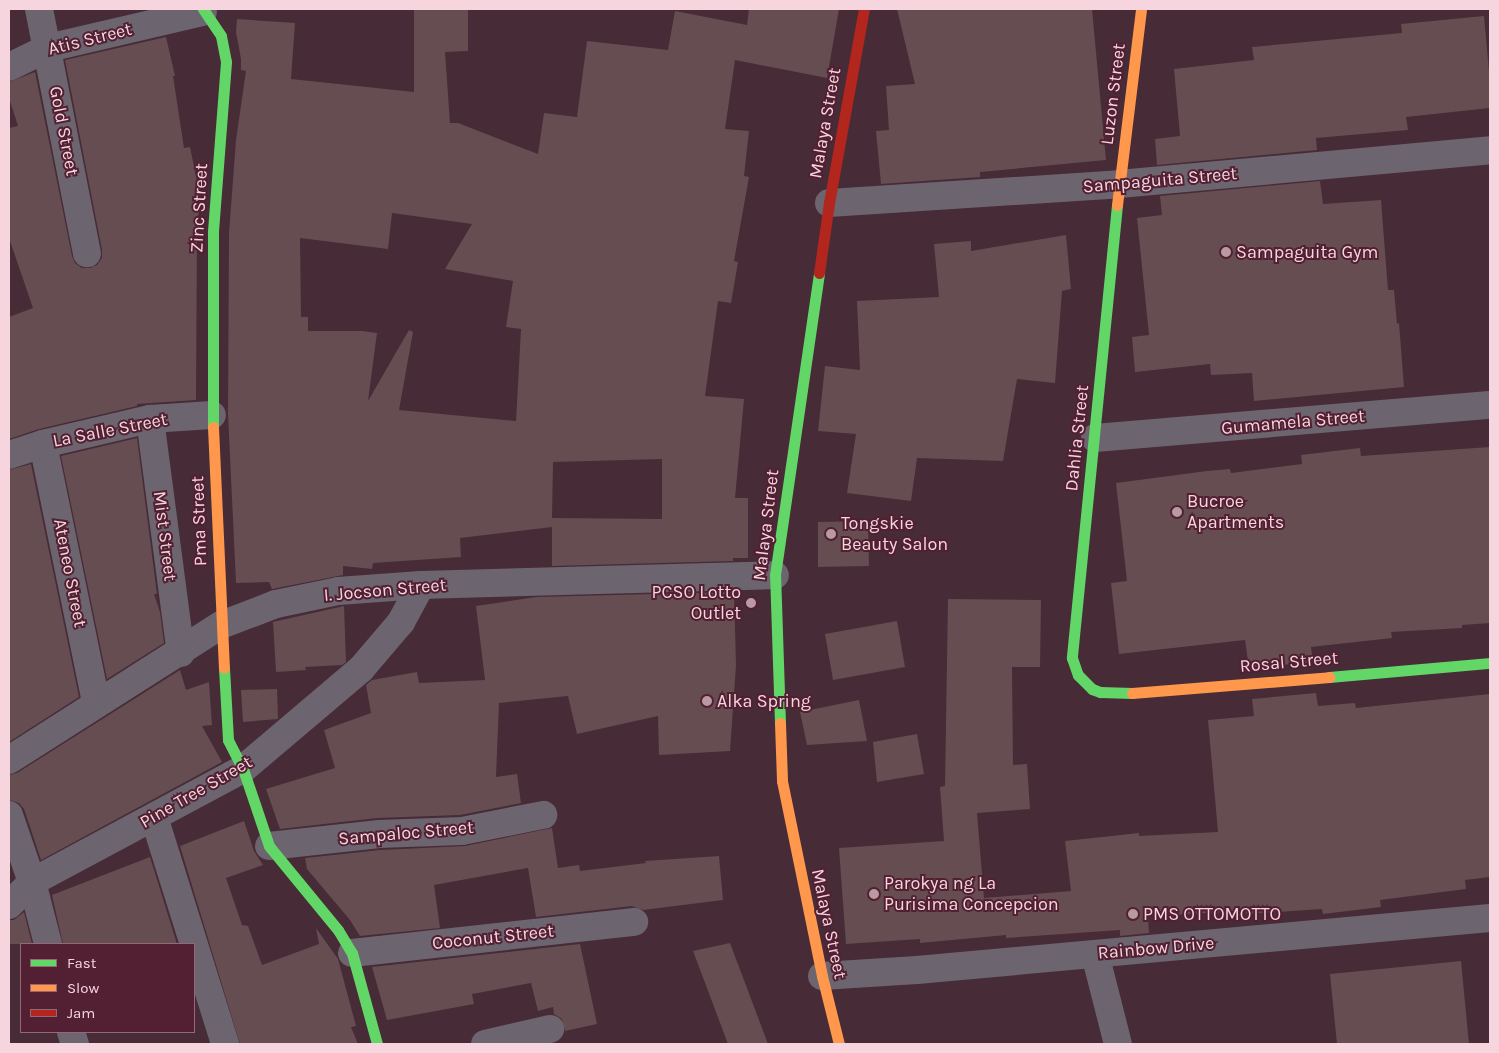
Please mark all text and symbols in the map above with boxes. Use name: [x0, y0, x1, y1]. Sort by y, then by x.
street label: Atis Street: [46, 18, 134, 60]
street label: Luzon Street: [1096, 42, 1130, 146]
street label: Malaya Street: [805, 66, 845, 180]
street label: Gold Street: [45, 84, 83, 178]
street label: Sampaguita Street: [1082, 162, 1238, 198]
street label: Zinc Street: [186, 163, 212, 253]
place label: Sampaguita Gym: [1236, 241, 1378, 263]
marker: Sampaguita Gym: [1220, 246, 1232, 258]
street label: Dahlia Street: [1061, 384, 1093, 492]
street label: Gumamela Street: [1220, 405, 1366, 439]
street label: La Salle Street: [51, 408, 169, 452]
street label: Malaya Street: [748, 468, 784, 582]
street label: Pma Street: [187, 475, 211, 567]
street label: Mist Street: [149, 490, 181, 582]
place label: Bucroe Apartments: [1187, 491, 1284, 534]
marker: Bucroe Apartments: [1171, 506, 1183, 518]
place label: Tongskie Beauty Salon: [841, 513, 948, 556]
street label: Ateneo Street: [49, 517, 91, 629]
marker: Tongskie Beauty Salon: [825, 528, 837, 540]
street label: I. Jocson Street: [323, 574, 447, 606]
place label: PCSO Lotto Outlet: [652, 582, 741, 624]
marker: PCSO Lotto Outlet: [745, 597, 757, 609]
street label: Rosal Street: [1239, 647, 1339, 677]
place label: Alka Spring: [717, 690, 811, 712]
marker: Alka Spring: [701, 695, 713, 707]
street label: Pine Tree Street: [136, 751, 256, 833]
street label: Sampaloc Street: [337, 816, 475, 850]
street label: Malaya Street: [807, 867, 851, 981]
place label: Parokya ng La Purisima Concepcion: [884, 873, 1059, 916]
marker: Parokya ng La Purisima Concepcion: [868, 888, 880, 900]
place label: PMS OTTOMOTTO: [1143, 903, 1281, 925]
marker: PMS OTTOMOTTO: [1127, 908, 1139, 920]
street label: Coconut Street: [431, 920, 555, 954]
street label: Rainbow Drive: [1097, 932, 1215, 964]
legend: [20, 943, 195, 1033]
text: Fast: [67, 954, 96, 972]
text: Slow: [67, 979, 99, 997]
text: Jam: [67, 1004, 95, 1022]

